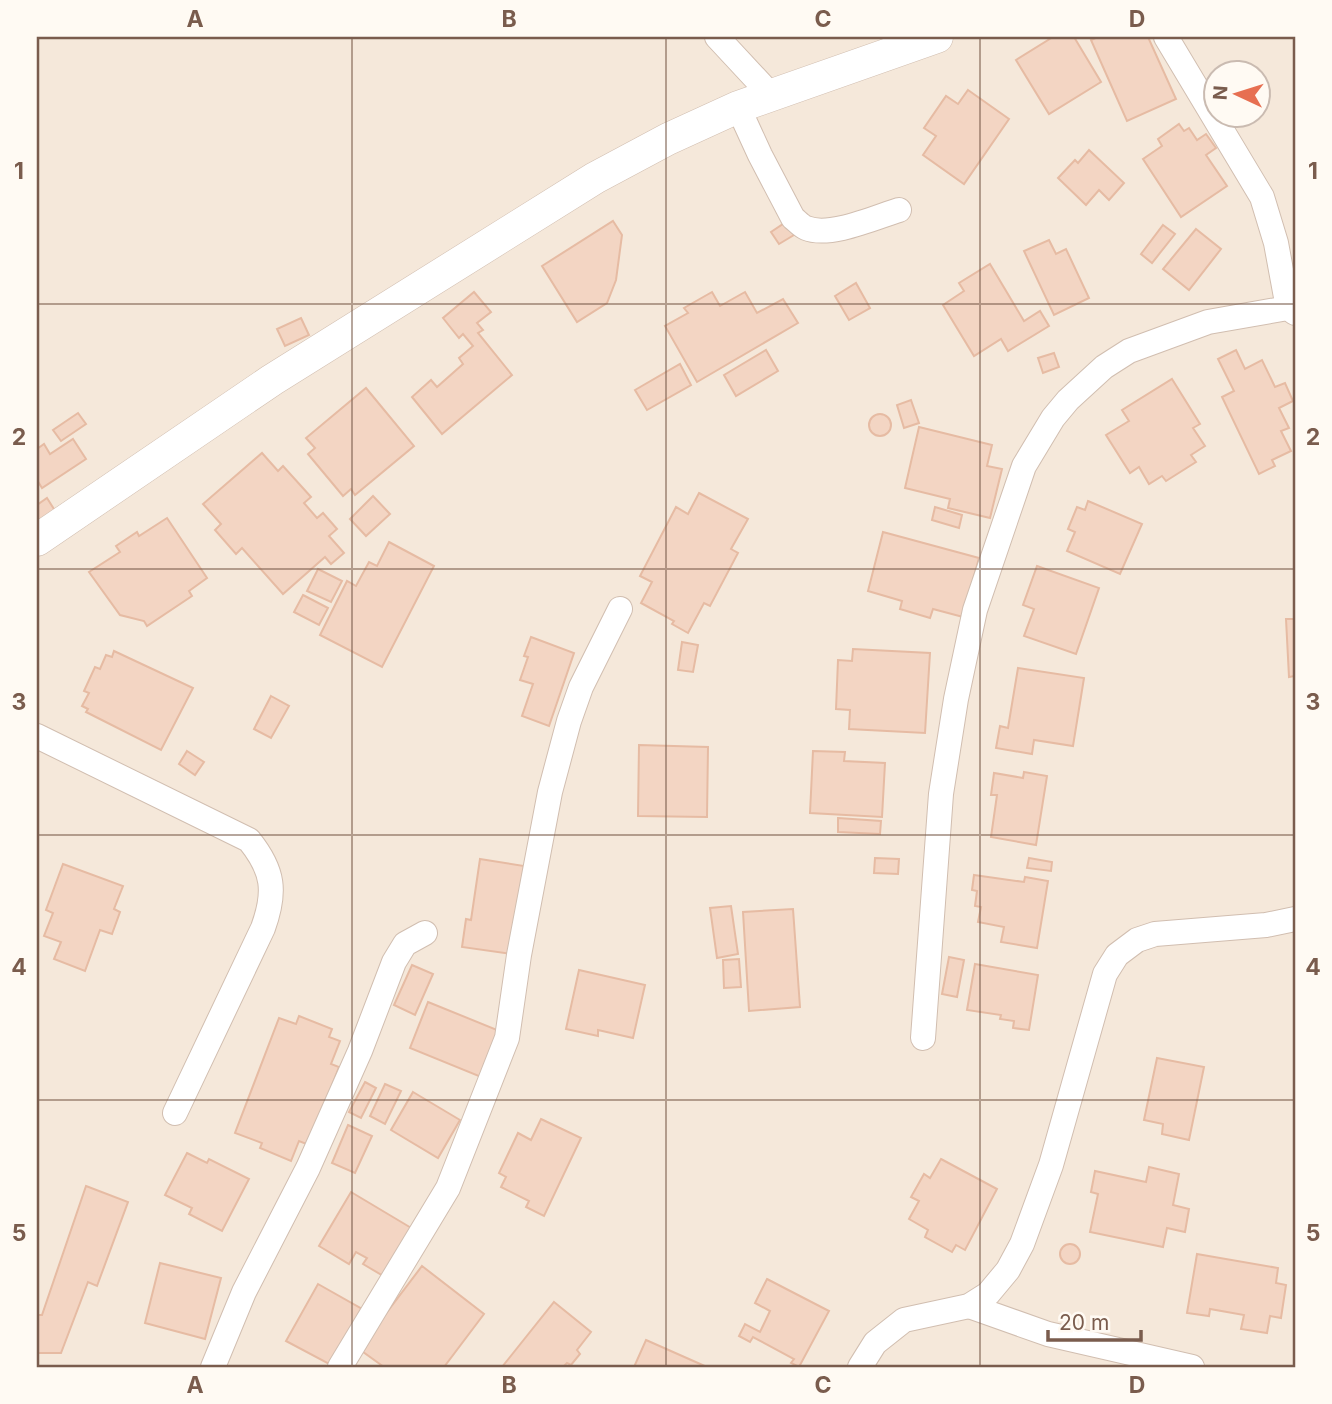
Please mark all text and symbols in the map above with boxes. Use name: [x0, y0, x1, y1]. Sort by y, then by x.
text: A: [186, 5, 204, 33]
text: B: [501, 5, 517, 33]
text: C: [814, 5, 832, 33]
text: D: [1129, 5, 1145, 33]
north arrow: [1202, 60, 1272, 130]
text: N: [1209, 85, 1233, 101]
text: 1: [14, 157, 24, 185]
text: 1: [1308, 157, 1318, 185]
text: 2: [12, 423, 26, 451]
text: 2: [1306, 423, 1320, 451]
text: 3: [12, 688, 26, 716]
text: 3: [1306, 688, 1320, 716]
text: 4: [11, 953, 27, 981]
text: 4: [1305, 953, 1321, 981]
text: 5: [12, 1219, 26, 1247]
text: 5: [1306, 1219, 1320, 1247]
scale bar: [1048, 1299, 1141, 1343]
text: 20 m: [1059, 1310, 1109, 1335]
text: A: [186, 1371, 204, 1399]
text: B: [501, 1371, 517, 1399]
text: C: [814, 1371, 832, 1399]
text: D: [1129, 1371, 1145, 1399]

